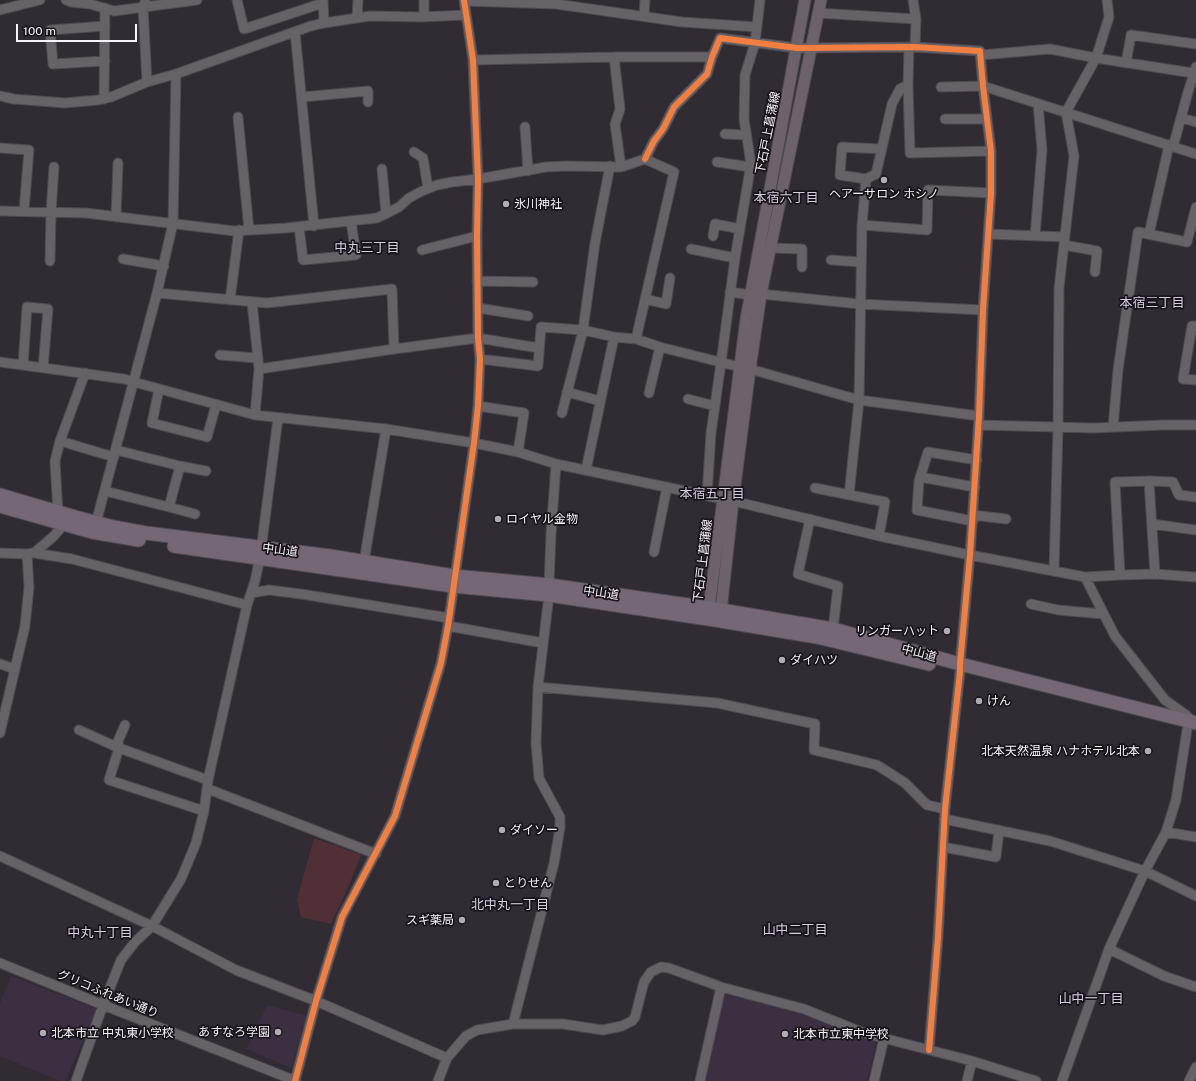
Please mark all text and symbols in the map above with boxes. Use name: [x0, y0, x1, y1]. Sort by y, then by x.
scale bar: [18, 16, 139, 42]
text: 100 m: [23, 24, 56, 38]
street label: 下石戸上菖蒲線: [753, 90, 783, 176]
marker: ヘアーサロン ホシノ: [879, 175, 889, 185]
place label: ヘアーサロン ホシノ: [829, 187, 939, 201]
district label: 本宿六丁目: [754, 190, 818, 206]
place label: 氷川神社: [514, 197, 562, 211]
marker: 氷川神社: [501, 199, 511, 209]
district label: 中丸三丁目: [335, 240, 399, 256]
district label: 本宿三丁目: [1120, 295, 1184, 311]
district label: 本宿五丁目: [680, 486, 744, 502]
place label: ロイヤル金物: [506, 512, 578, 526]
marker: ロイヤル金物: [493, 514, 503, 524]
street label: 下石戸上菖蒲線: [691, 518, 715, 604]
street label: 中山道: [261, 541, 299, 559]
street label: 中山道: [582, 583, 620, 603]
place label: リンガーハット: [855, 624, 939, 638]
marker: リンガーハット: [942, 626, 952, 636]
street label: 中山道: [900, 641, 938, 665]
place label: ダイハツ: [790, 653, 838, 667]
marker: ダイハツ: [777, 655, 787, 665]
place label: けん: [987, 694, 1011, 708]
marker: けん: [974, 696, 984, 706]
place label: 北本天然温泉 ハナホテル北本: [981, 744, 1140, 758]
marker: 北本天然温泉 ハナホテル北本: [1143, 746, 1153, 756]
place label: ダイソー: [510, 823, 558, 837]
marker: ダイソー: [497, 825, 507, 835]
place label: とりせん: [504, 876, 552, 890]
marker: とりせん: [491, 878, 501, 888]
district label: 北中丸一丁目: [471, 897, 549, 913]
place label: スギ薬局: [406, 913, 454, 927]
marker: スギ薬局: [457, 915, 467, 925]
district label: 山中二丁目: [763, 922, 827, 938]
district label: 中丸十丁目: [68, 925, 132, 941]
street label: グリコふれあい通り: [55, 967, 161, 1021]
district label: 山中一丁目: [1059, 991, 1123, 1007]
place label: あすなろ学園: [198, 1025, 270, 1039]
place label: 北本市立 中丸東小学校: [51, 1026, 174, 1040]
marker: あすなろ学園: [273, 1027, 283, 1037]
place label: 北本市立東中学校: [793, 1027, 889, 1041]
marker: 北本市立 中丸東小学校: [38, 1028, 48, 1038]
marker: 北本市立東中学校: [780, 1029, 790, 1039]

